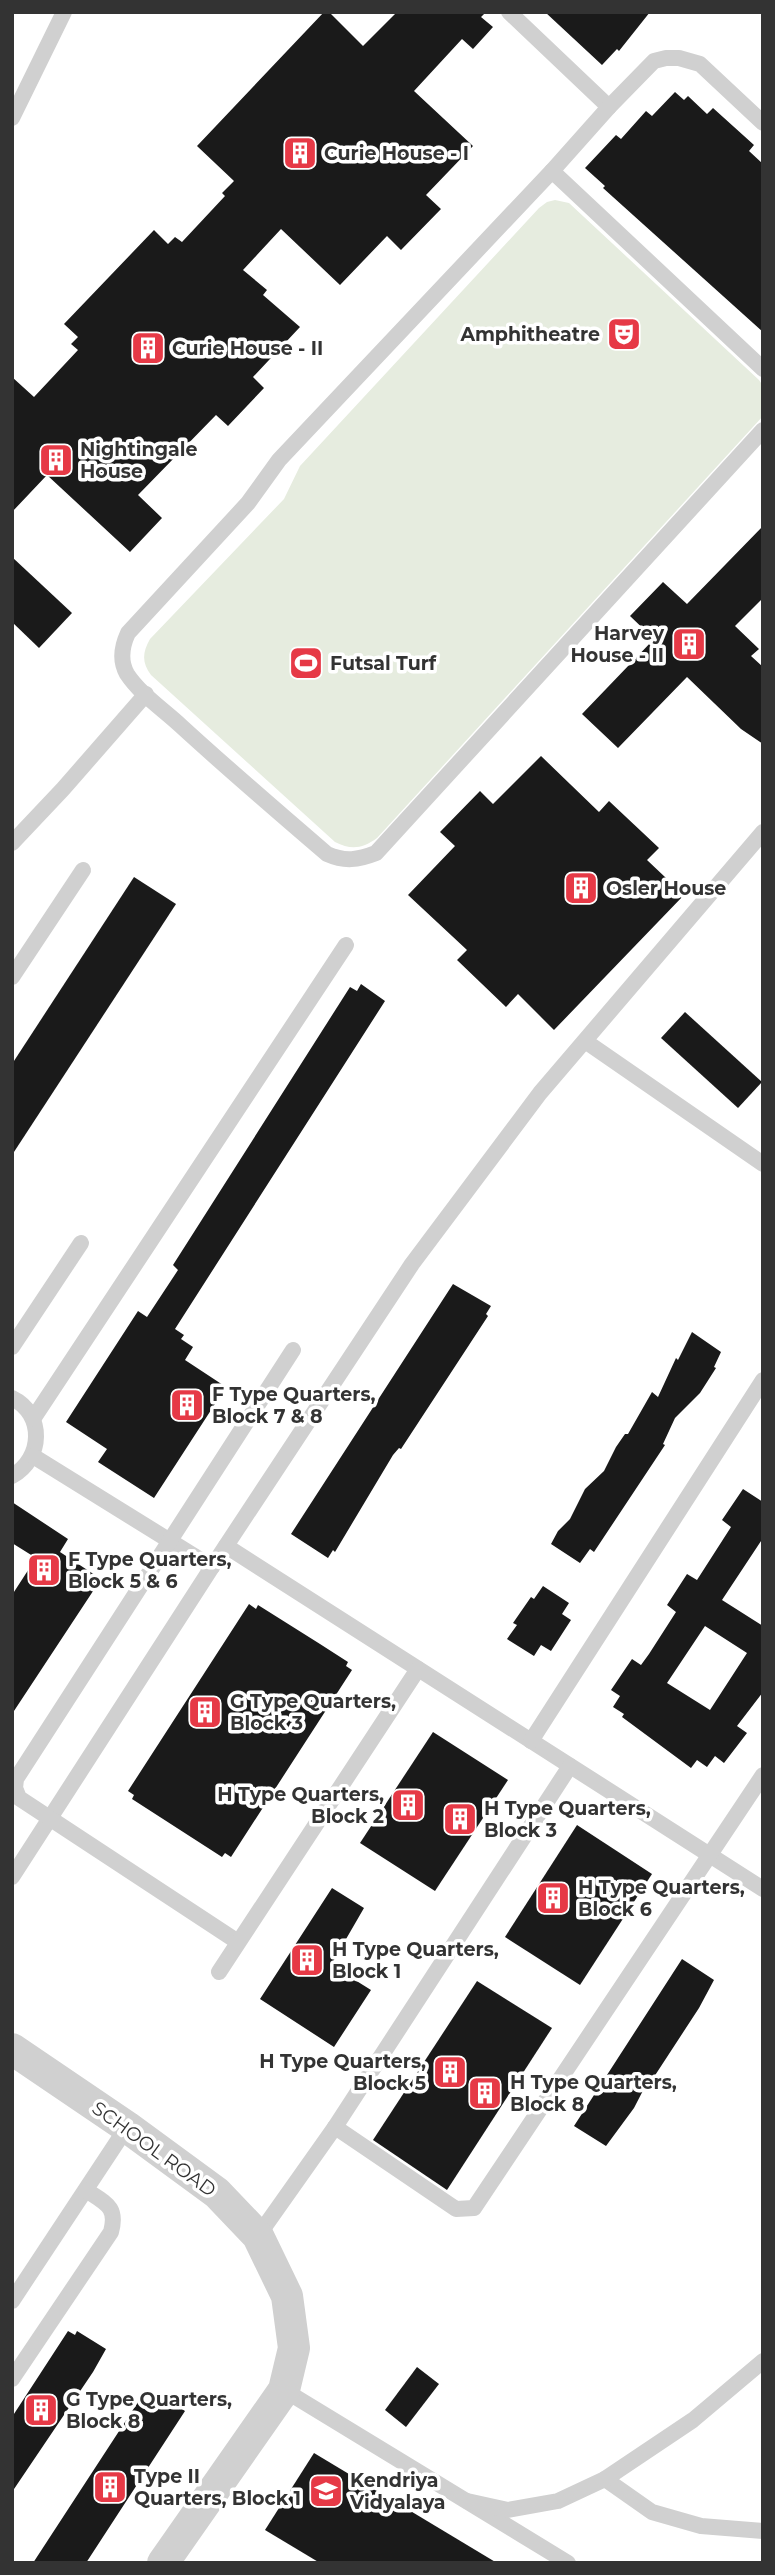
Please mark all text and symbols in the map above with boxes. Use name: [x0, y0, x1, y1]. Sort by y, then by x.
building icon: Curie House - I: [281, 134, 319, 172]
place label: Curie House - I: [324, 142, 469, 165]
theatre icon: Amphitheatre: [605, 315, 643, 353]
place label: Amphitheatre: [459, 323, 600, 346]
building icon: Curie House - II: [129, 329, 167, 367]
place label: Curie House - II: [172, 337, 323, 360]
place label: Nightingale House: [80, 438, 197, 483]
building icon: Nightingale House: [37, 441, 75, 479]
place label: Harvey House - II: [571, 622, 665, 667]
building icon: Harvey House - II: [670, 625, 708, 663]
sports icon: Futsal Turf: [287, 644, 325, 682]
place label: Futsal Turf: [330, 652, 437, 675]
building icon: Osler House: [562, 869, 600, 907]
place label: Osler House: [606, 877, 726, 900]
place label: F Type Quarters, Block 7 & 8: [212, 1383, 376, 1428]
building icon: F Type Quarters, Block 7 & 8: [168, 1386, 206, 1424]
place label: F Type Quarters, Block 5 & 6: [68, 1548, 232, 1593]
building icon: F Type Quarters, Block 5 & 6: [25, 1551, 63, 1589]
place label: G Type Quarters, Block 3: [230, 1690, 396, 1735]
building icon: G Type Quarters, Block 3: [186, 1693, 224, 1731]
place label: H Type Quarters, Block 2: [217, 1783, 384, 1828]
building icon: H Type Quarters, Block 2: [389, 1786, 427, 1824]
place label: H Type Quarters, Block 3: [484, 1797, 651, 1842]
building icon: H Type Quarters, Block 3: [441, 1800, 479, 1838]
place label: H Type Quarters, Block 6: [578, 1876, 745, 1921]
building icon: H Type Quarters, Block 6: [534, 1879, 572, 1917]
place label: H Type Quarters, Block 1: [332, 1938, 499, 1983]
building icon: H Type Quarters, Block 1: [288, 1941, 326, 1979]
place label: H Type Quarters, Block 5: [259, 2050, 426, 2095]
building icon: H Type Quarters, Block 5: [431, 2053, 469, 2091]
place label: H Type Quarters, Block 8: [510, 2071, 677, 2116]
building icon: H Type Quarters, Block 8: [466, 2074, 504, 2112]
street label: SCHOOL ROAD: [88, 2096, 220, 2202]
place label: G Type Quarters, Block 8: [66, 2388, 232, 2433]
building icon: G Type Quarters, Block 8: [22, 2391, 60, 2429]
place label: Type II Quarters, Block 1: [134, 2465, 301, 2510]
building icon: Type II Quarters, Block 1: [91, 2468, 129, 2506]
place label: Kendriya Vidyalaya: [349, 2469, 446, 2514]
school or university icon: Kendriya Vidyalaya: [307, 2472, 345, 2510]

